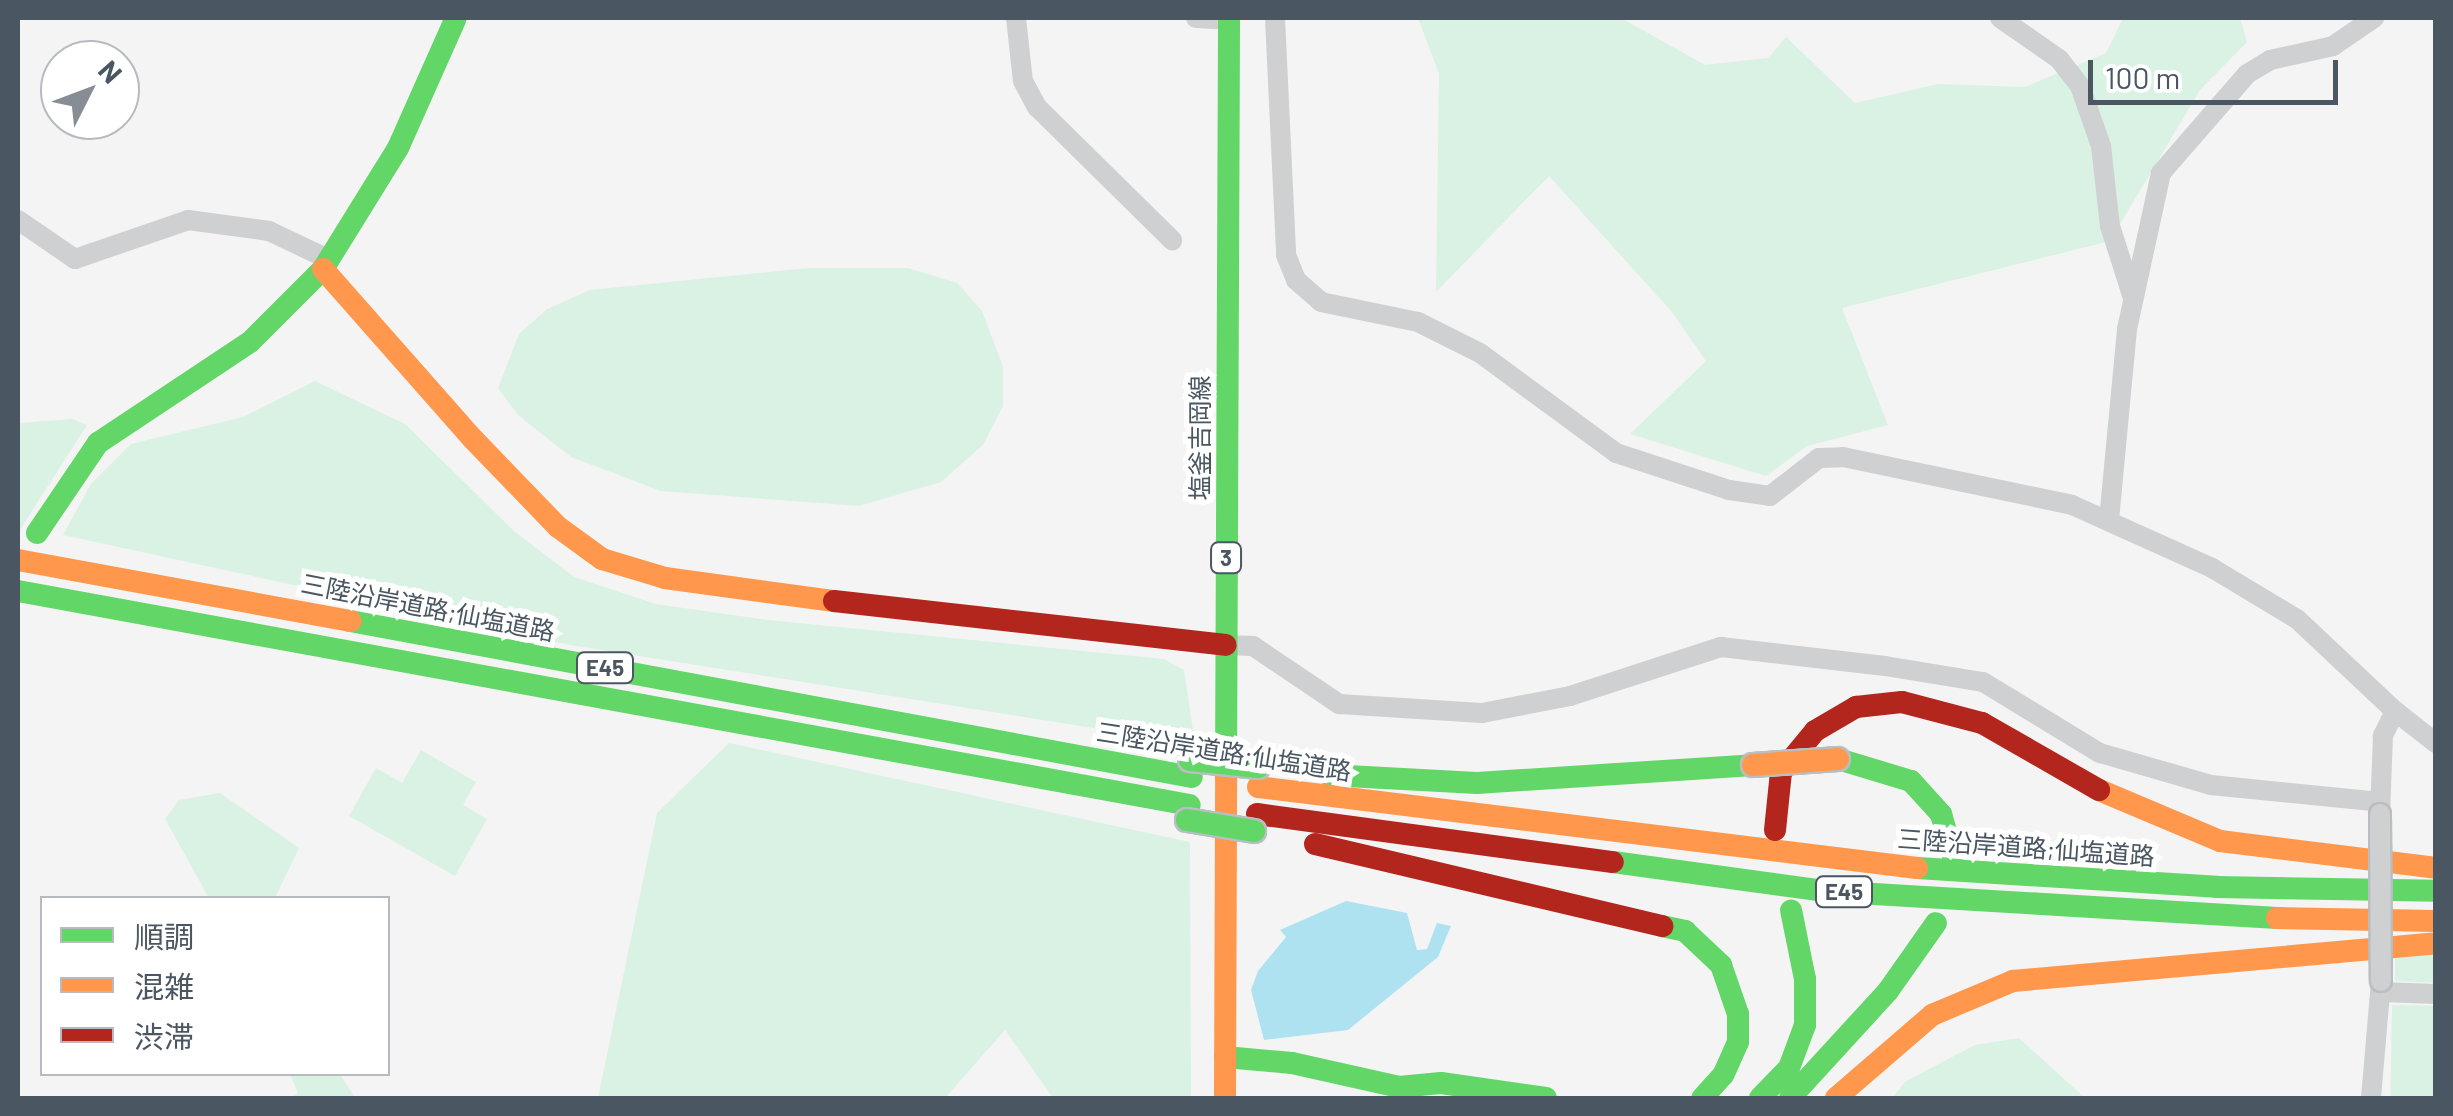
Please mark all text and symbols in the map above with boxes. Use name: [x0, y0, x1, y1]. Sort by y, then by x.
north arrow: [40, 40, 140, 140]
scale bar: [2093, 40, 2343, 102]
text: N: [92, 53, 130, 90]
text: 100 m: [2105, 59, 2180, 95]
street label: 塩釜吉岡線: [1184, 376, 1214, 500]
road number: 3: [1208, 541, 1244, 575]
street label: 三陸沿岸道路;仙塩道路: [299, 568, 557, 646]
road number: E45: [575, 651, 635, 685]
street label: 三陸沿岸道路;仙塩道路: [1094, 716, 1354, 786]
street label: 三陸沿岸道路;仙塩道路: [1896, 823, 2156, 871]
road number: E45: [1814, 875, 1874, 909]
legend: [40, 896, 390, 1076]
text: 順調: [134, 918, 194, 954]
text: 混雑: [134, 968, 194, 1004]
text: 渋滞: [134, 1018, 194, 1054]

